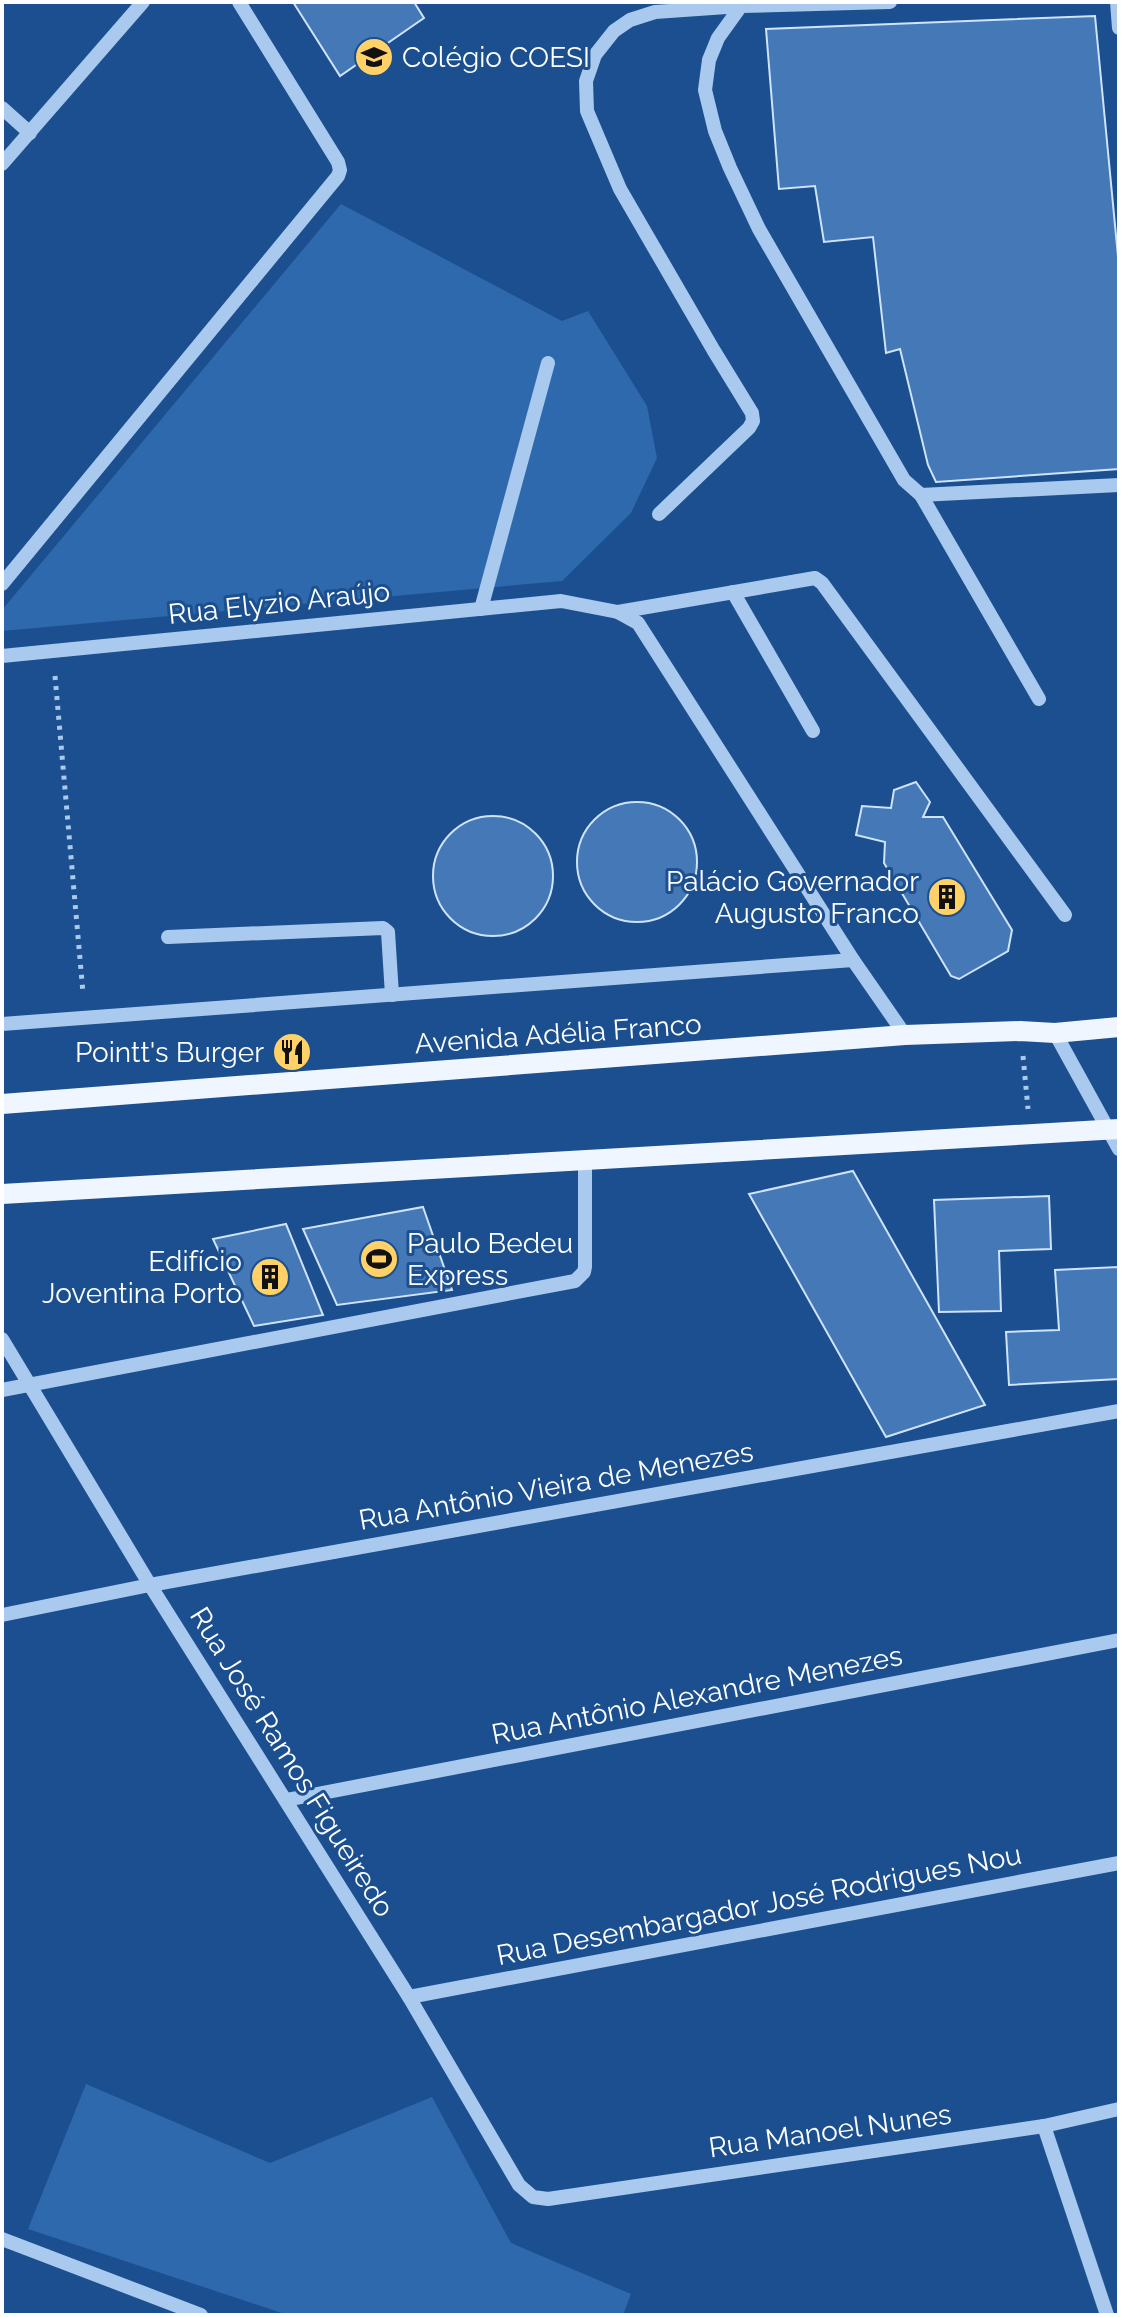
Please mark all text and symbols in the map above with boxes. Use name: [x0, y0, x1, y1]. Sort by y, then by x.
school or university icon: Colégio COESI: [353, 36, 395, 78]
place label: Colégio COESI: [402, 41, 590, 74]
street label: Rua Elyzio Araújo: [166, 575, 392, 631]
place label: Palácio Governador Augusto Franco: [666, 865, 919, 930]
building icon: Palácio Governador Augusto Franco: [926, 876, 968, 918]
street label: Avenida Adélia Franco: [414, 1008, 702, 1060]
restaurant icon: Pointt's Burger: [271, 1031, 313, 1073]
place label: Pointt's Burger: [75, 1036, 264, 1069]
place label: Paulo Bedeu Express: [407, 1227, 573, 1292]
sports icon: Paulo Bedeu Express: [358, 1238, 400, 1280]
place label: Edifício Joventina Porto: [42, 1245, 242, 1310]
building icon: Edifício Joventina Porto: [249, 1256, 291, 1298]
street label: Rua Antônio Vieira de Menezes: [356, 1435, 756, 1537]
street label: Rua José Ramos Figueiredo: [183, 1601, 401, 1923]
street label: Rua Antônio Alexandre Menezes: [489, 1639, 905, 1751]
street label: Rua Desembargador José Rodrigues Nou: [494, 1838, 1024, 1972]
street label: Rua Manoel Nunes: [707, 2098, 953, 2164]

